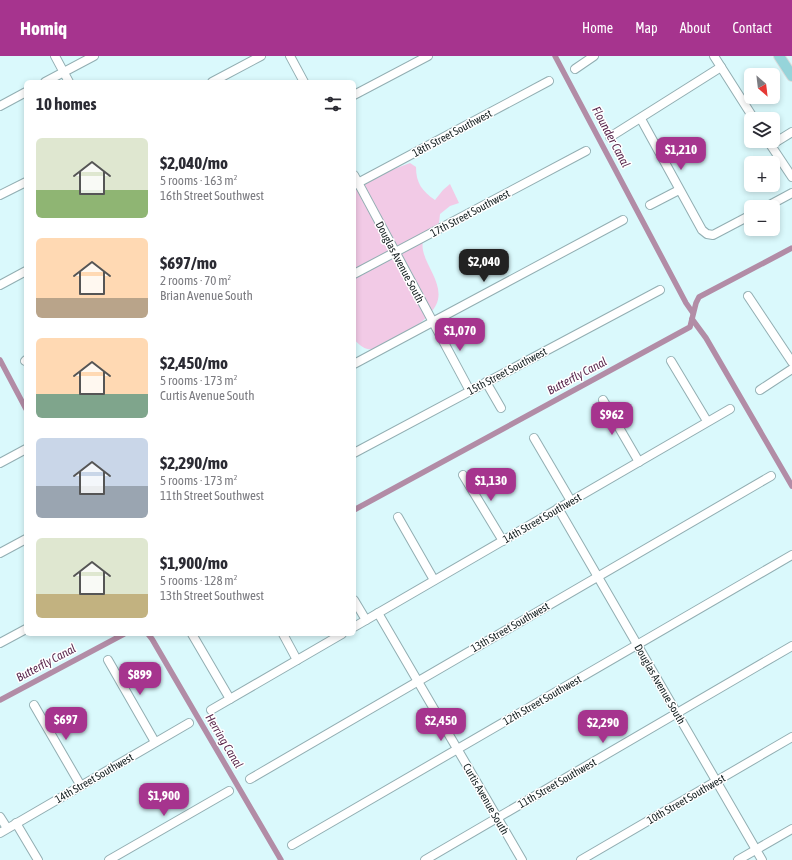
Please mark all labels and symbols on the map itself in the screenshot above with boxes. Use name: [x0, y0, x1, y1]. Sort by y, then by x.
north arrow: [744, 68, 780, 104]
water label: Flounder Canal: [589, 104, 633, 170]
street label: 18th Street Southwest: [410, 107, 494, 159]
pin: $1,210: [648, 137, 714, 171]
street label: 17th Street Southwest: [428, 187, 512, 239]
street label: Douglas Avenue South: [373, 219, 427, 305]
pin: $2,040: [451, 249, 517, 283]
pin: $1,070: [427, 318, 493, 352]
street label: 15th Street Southwest: [465, 345, 549, 397]
water label: Butterfly Canal: [545, 354, 609, 398]
pin: $962: [588, 402, 636, 436]
pin: $1,130: [458, 468, 524, 502]
street label: 14th Street Southwest: [501, 491, 583, 545]
street label: 13th Street Southwest: [469, 600, 551, 654]
water label: Butterfly Canal: [14, 641, 78, 685]
street label: Douglas Avenue South: [632, 642, 688, 726]
pin: $899: [116, 662, 164, 696]
street label: 12th Street Southwest: [501, 673, 583, 727]
pin: $697: [42, 707, 90, 741]
pin: $2,450: [408, 708, 474, 742]
pin: $2,290: [570, 710, 636, 744]
water label: Herring Canal: [202, 711, 246, 771]
street label: 14th Street Southwest: [53, 751, 135, 805]
street label: 11th Street Southwest: [516, 756, 598, 810]
street label: Curtis Avenue South: [461, 761, 511, 837]
street label: 10th Street Southwest: [645, 772, 727, 826]
pin: $1,900: [131, 783, 197, 817]

